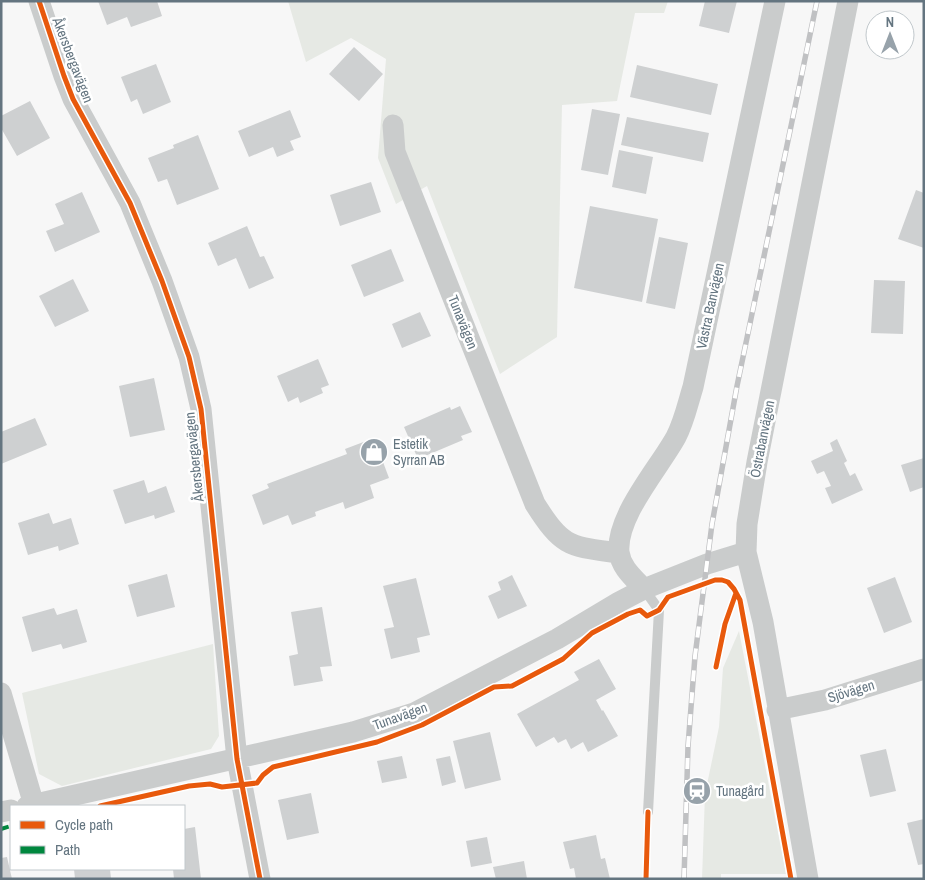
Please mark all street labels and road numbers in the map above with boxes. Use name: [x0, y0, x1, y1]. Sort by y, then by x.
street label: Åkersbergavägen: [48, 14, 98, 105]
street label: Västra Banvägen: [692, 261, 728, 351]
street label: Tunavägen: [444, 292, 482, 352]
street label: Östrabanvägen: [746, 399, 778, 479]
street label: Åkersbergavägen: [180, 411, 208, 504]
street label: Sjövägen: [825, 675, 877, 707]
street label: Tunavägen: [370, 698, 430, 734]

